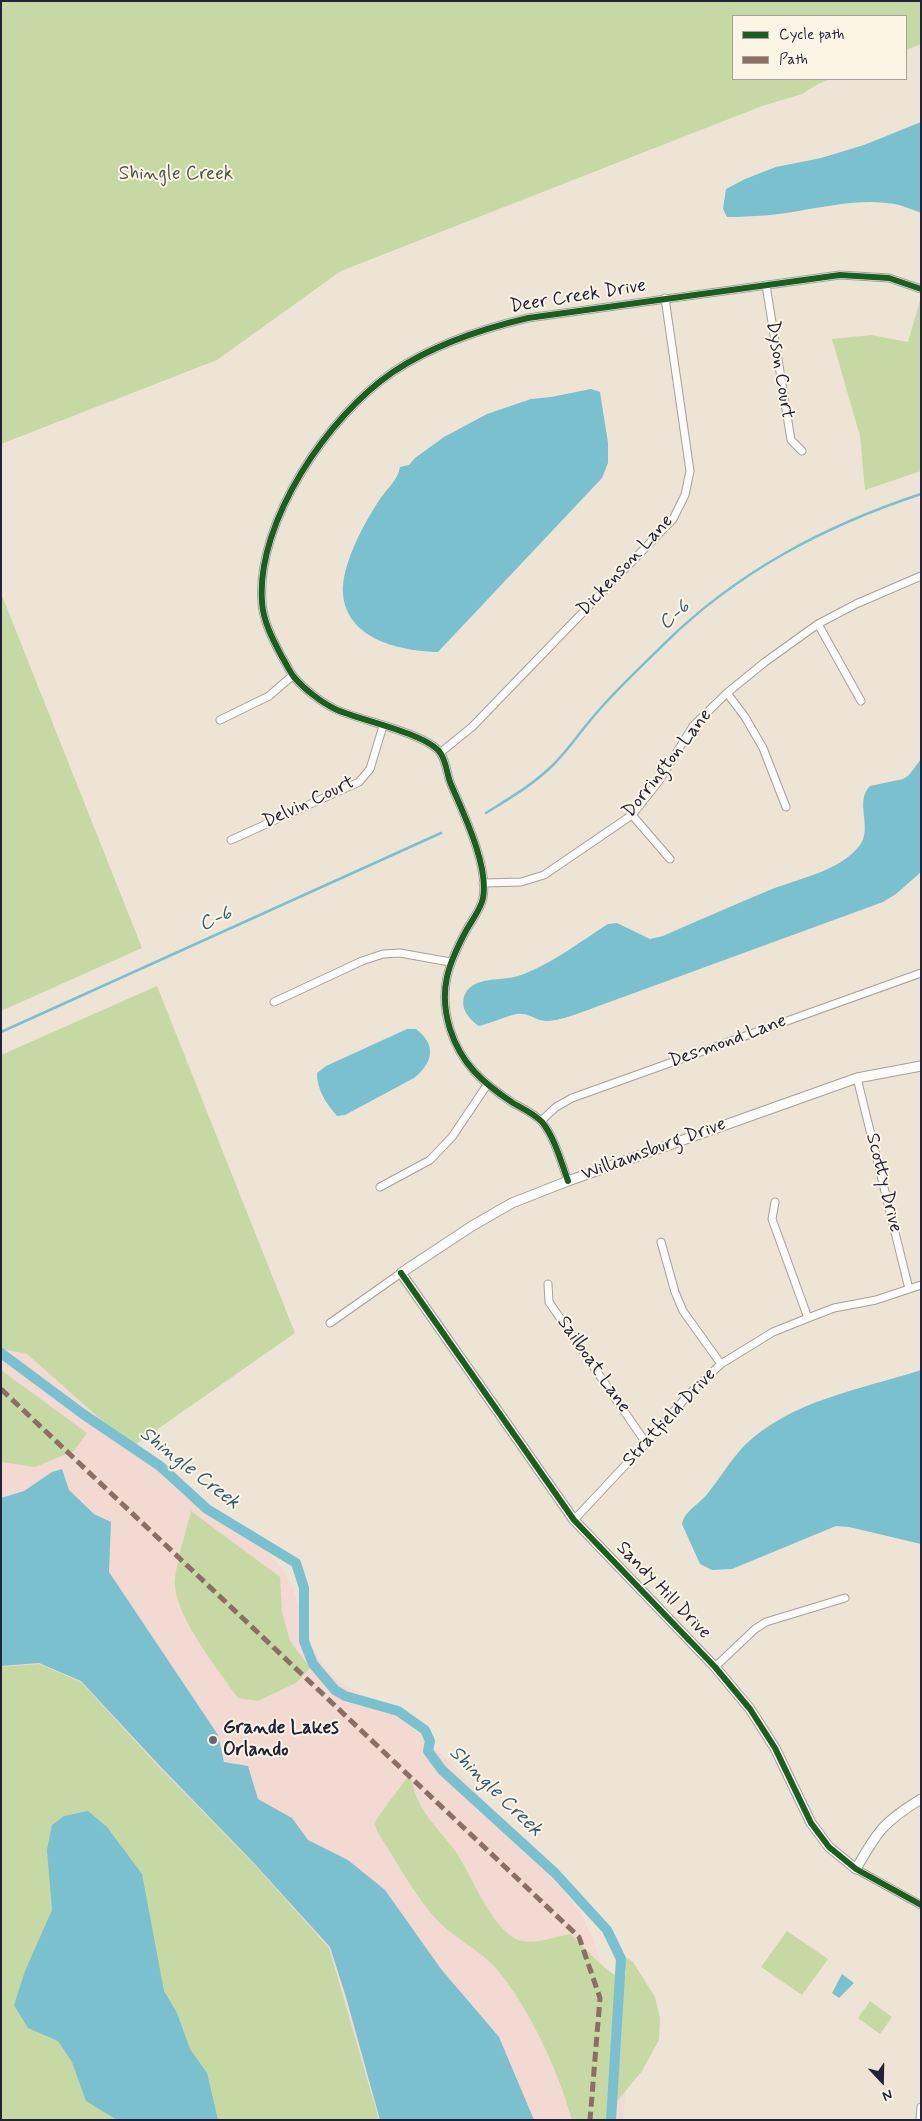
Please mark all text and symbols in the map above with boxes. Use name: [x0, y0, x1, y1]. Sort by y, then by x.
legend: [732, 15, 907, 80]
text: Cycle path: [779, 25, 844, 45]
text: Path: [779, 50, 808, 70]
park label: Shingle Creek: [119, 164, 233, 186]
street label: Deer Creek Drive: [508, 275, 648, 319]
street label: Dyson Court: [760, 319, 798, 421]
street label: Dickenson Lane: [573, 511, 679, 621]
water label: C-6: [655, 596, 695, 636]
street label: Dorrington Lane: [618, 705, 718, 823]
street label: Delvin Court: [259, 772, 359, 834]
water label: C-6: [196, 902, 236, 938]
street label: Desmond Lane: [666, 1010, 790, 1074]
street label: Williamsburg Drive: [579, 1113, 729, 1187]
street label: Scotty Drive: [860, 1131, 906, 1235]
street label: Sailboat Lane: [551, 1312, 635, 1418]
street label: Stratfield Drive: [618, 1364, 722, 1472]
water label: Shingle Creek: [134, 1423, 244, 1515]
street label: Sandy Hill Drive: [611, 1537, 715, 1645]
place label: Grande Lakes Orlando: [223, 1718, 339, 1762]
marker: Grande Lakes Orlando: [207, 1734, 219, 1746]
water label: Shingle Creek: [443, 1742, 547, 1842]
north arrow: [857, 2056, 907, 2106]
text: N: [880, 2085, 895, 2105]

